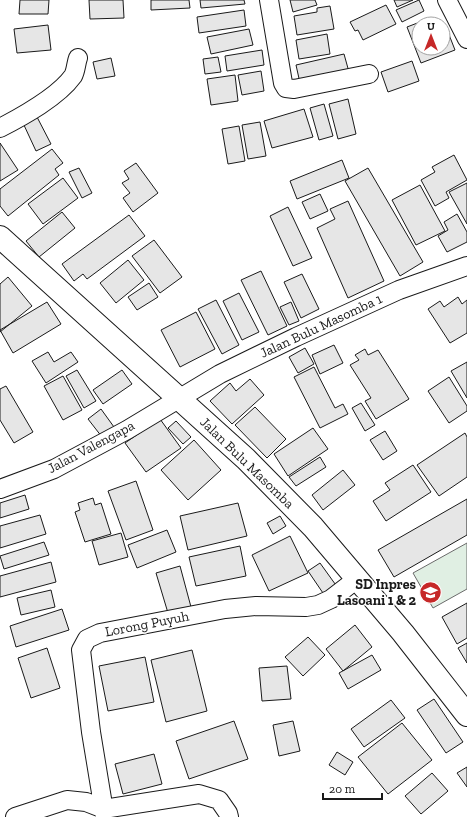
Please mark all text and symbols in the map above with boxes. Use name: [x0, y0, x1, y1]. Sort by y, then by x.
north arrow: [411, 16, 451, 56]
text: U: [427, 20, 435, 33]
street label: Jalan Bulu Masomba 1: [257, 290, 385, 362]
street label: Jalan Bulu Masomba: [196, 414, 298, 512]
street label: Jalan Valengapa: [45, 417, 138, 477]
place label: SD Inpres Lasoani 1 & 2: [337, 576, 417, 609]
school or university icon: SD Inpres Lasoani 1 & 2: [418, 579, 444, 605]
street label: Lorong Puyuh: [104, 607, 191, 640]
scale bar: [323, 775, 382, 801]
text: 20 m: [329, 782, 356, 796]

